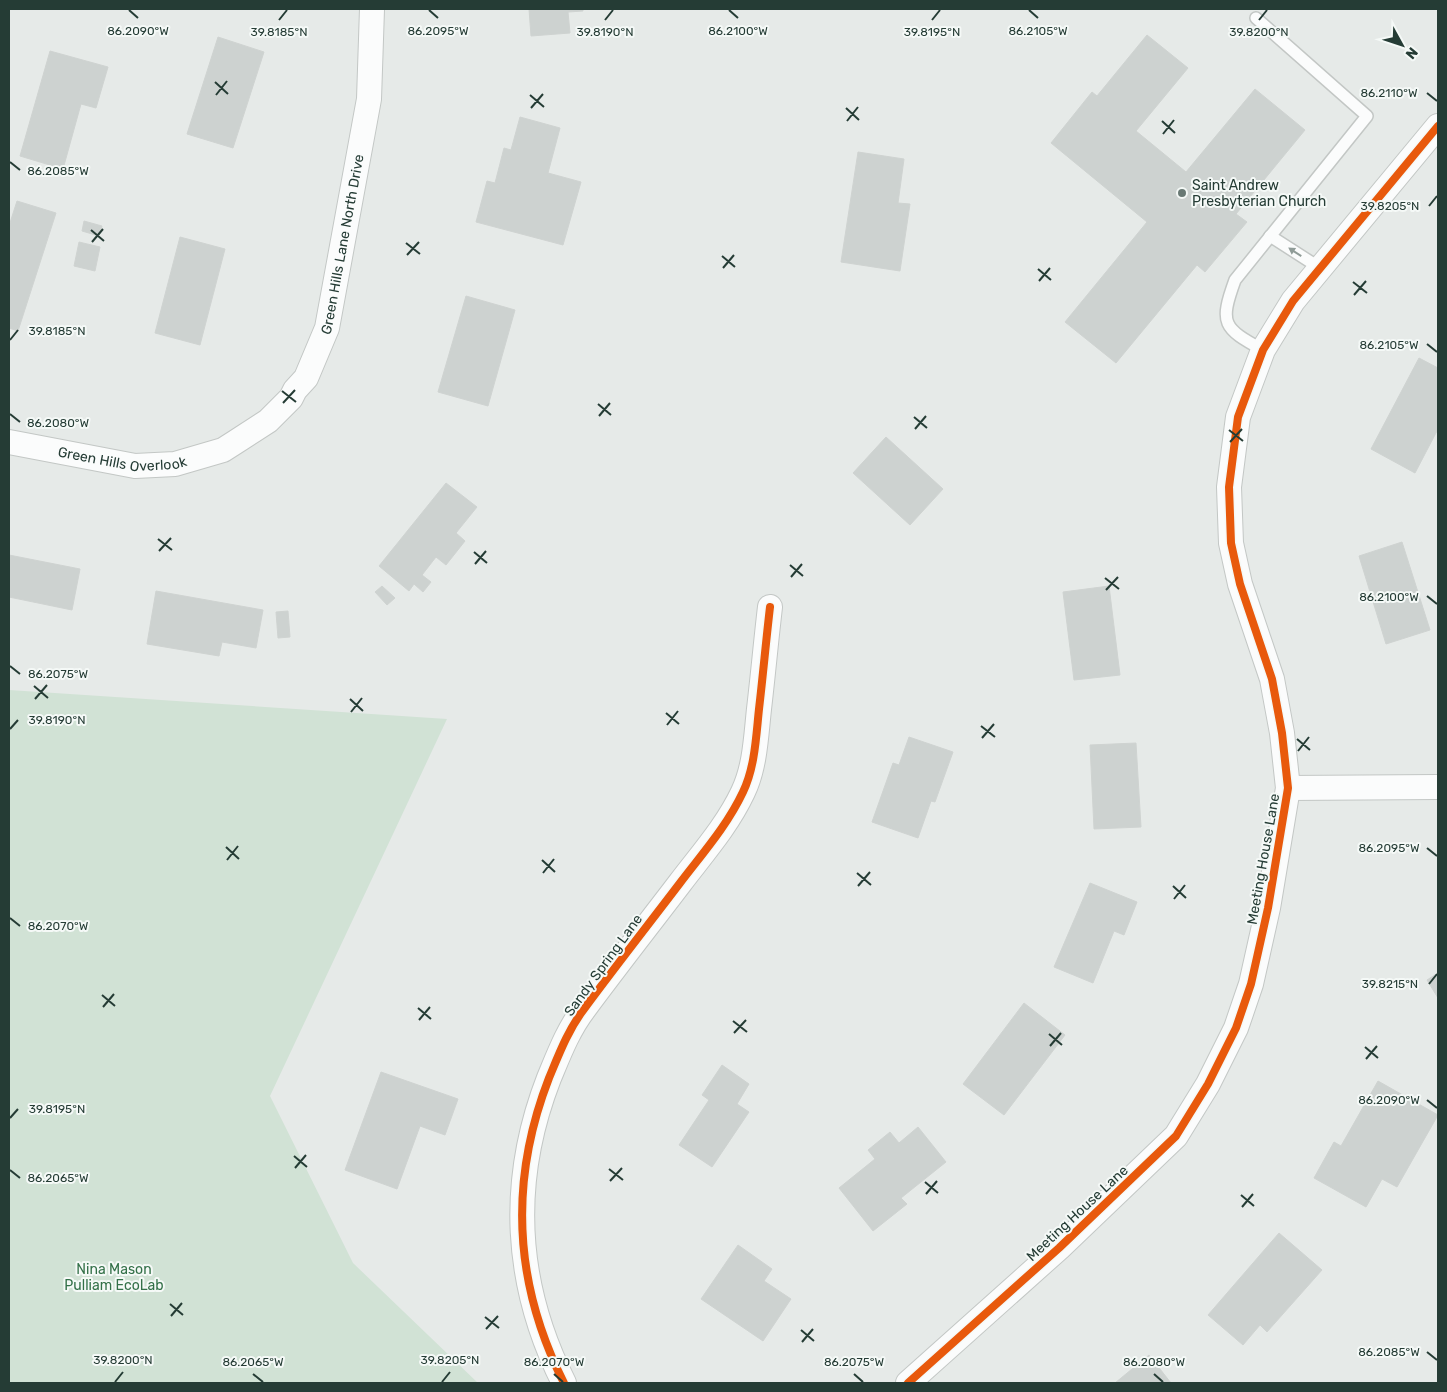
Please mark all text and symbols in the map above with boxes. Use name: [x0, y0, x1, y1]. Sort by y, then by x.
north arrow: [1377, 20, 1427, 70]
text: 86.2090°W: [107, 24, 169, 38]
text: 86.2095°W: [407, 24, 469, 38]
text: 86.2100°W: [708, 24, 768, 38]
text: 86.2105°W: [1008, 24, 1068, 38]
text: 39.8185°N: [251, 25, 308, 39]
text: 39.8190°N: [577, 25, 633, 39]
text: 39.8195°N: [904, 25, 960, 39]
text: 39.8200°N: [1229, 25, 1289, 39]
text: N: [1402, 44, 1421, 62]
text: 86.2110°W: [1360, 86, 1418, 100]
street label: Green Hills Lane North Drive: [317, 153, 368, 337]
text: 86.2085°W: [27, 164, 89, 178]
place label: Saint Andrew Presbyterian Church: [1192, 177, 1326, 210]
marker: Saint Andrew Presbyterian Church: [1176, 187, 1188, 199]
text: 39.8205°N: [1361, 199, 1419, 213]
one-way arrow: [1289, 247, 1302, 257]
text: 39.8185°N: [29, 324, 86, 338]
text: 86.2105°W: [1359, 338, 1419, 352]
text: 86.2080°W: [27, 416, 89, 430]
street label: Green Hills Overlook: [56, 443, 189, 476]
text: 86.2100°W: [1359, 590, 1419, 604]
text: 86.2075°W: [28, 667, 88, 681]
text: 39.8190°N: [29, 713, 85, 727]
street label: Meeting House Lane: [1244, 792, 1283, 926]
text: 86.2095°W: [1358, 841, 1420, 855]
street label: Sandy Spring Lane: [561, 911, 646, 1020]
text: 86.2070°W: [28, 919, 89, 933]
text: 39.8215°N: [1362, 977, 1418, 991]
text: 86.2090°W: [1358, 1093, 1420, 1107]
text: 39.8195°N: [29, 1102, 85, 1116]
street label: Meeting House Lane: [1023, 1162, 1132, 1265]
text: 86.2065°W: [27, 1171, 89, 1185]
park label: Nina Mason Pulliam EcoLab: [64, 1261, 164, 1294]
text: 86.2085°W: [1358, 1345, 1420, 1359]
text: 39.8200°N: [93, 1353, 153, 1367]
text: 39.8205°N: [421, 1353, 479, 1367]
text: 86.2065°W: [222, 1355, 284, 1369]
text: 86.2070°W: [524, 1355, 585, 1369]
text: 86.2075°W: [824, 1355, 884, 1369]
text: 86.2080°W: [1123, 1355, 1185, 1369]

